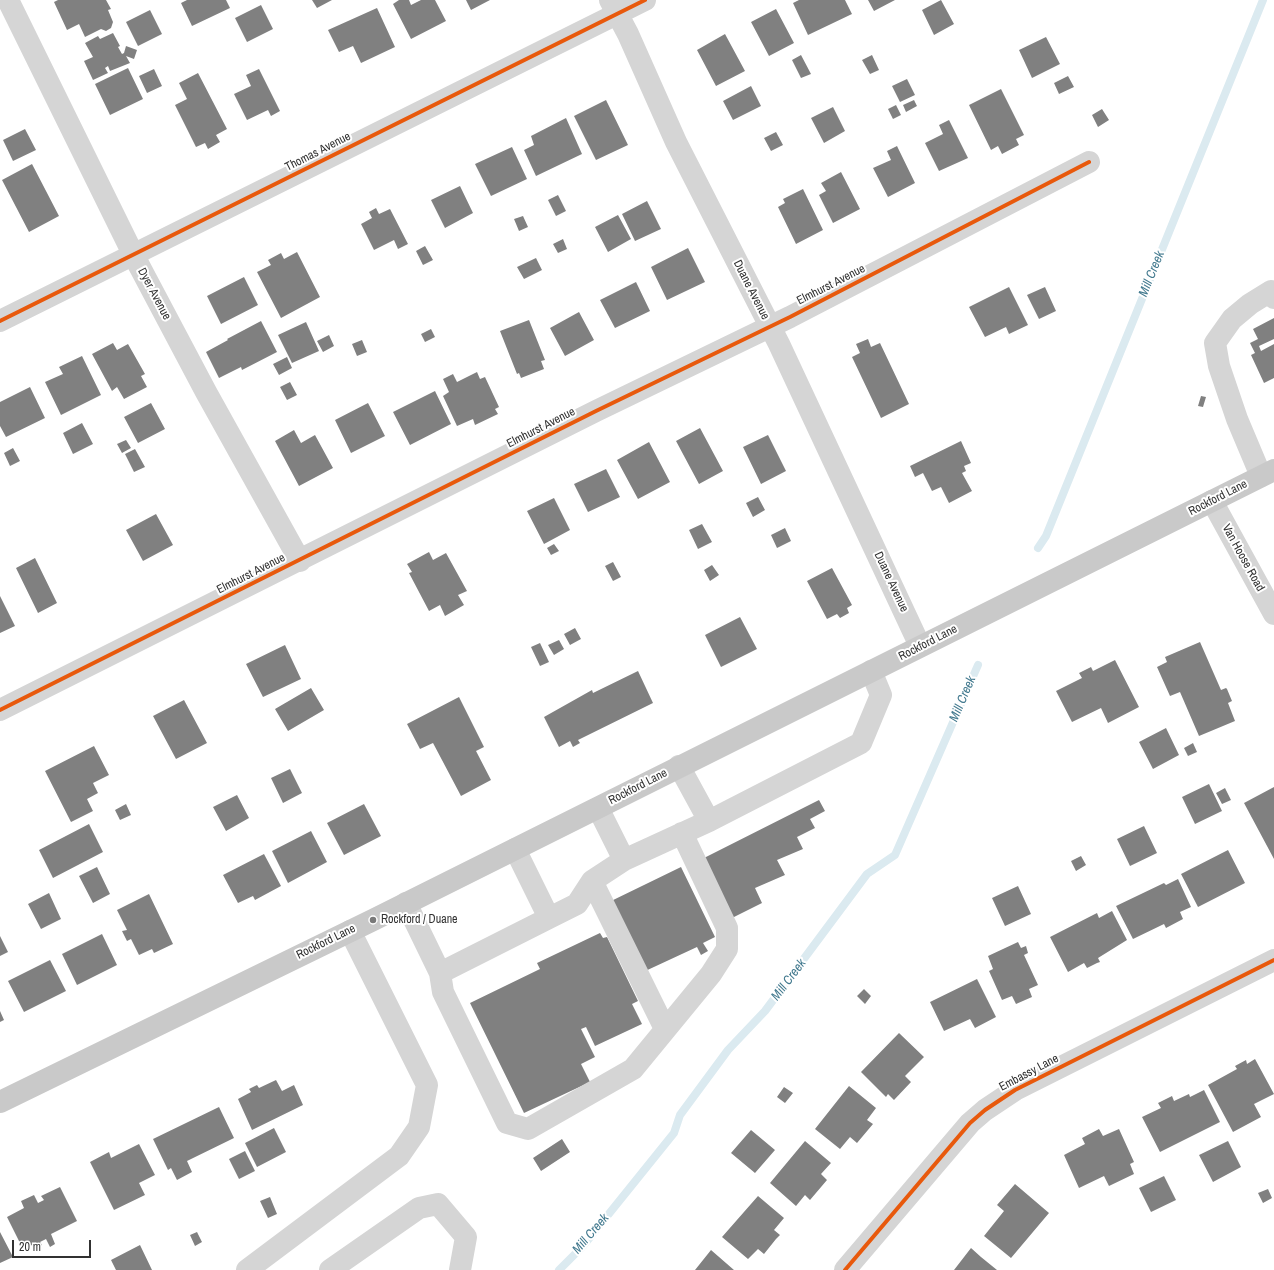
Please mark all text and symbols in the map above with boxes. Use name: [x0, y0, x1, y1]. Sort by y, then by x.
street label: Thomas Avenue: [283, 129, 353, 175]
water label: Mill Creek: [1136, 249, 1168, 299]
street label: Duane Avenue: [730, 258, 772, 322]
street label: Elmhurst Avenue: [794, 262, 868, 308]
street label: Dyer Avenue: [134, 266, 174, 322]
street label: Elmhurst Avenue: [504, 405, 578, 451]
street label: Rockford Lane: [1186, 477, 1250, 519]
street label: Van Hoose Road: [1219, 522, 1267, 594]
street label: Duane Avenue: [871, 550, 911, 614]
street label: Elmhurst Avenue: [214, 551, 288, 597]
street label: Rockford Lane: [896, 622, 960, 664]
water label: Mill Creek: [946, 674, 980, 724]
street label: Rockford Lane: [606, 766, 670, 808]
place label: Rockford / Duane: [381, 913, 458, 927]
marker: Rockford / Duane: [368, 915, 378, 925]
street label: Rockford Lane: [294, 922, 358, 962]
water label: Mill Creek: [768, 956, 810, 1004]
street label: Embassy Lane: [997, 1051, 1061, 1095]
water label: Mill Creek: [569, 1211, 613, 1257]
scale bar: [14, 1232, 93, 1258]
text: 20 m: [19, 1239, 41, 1255]

